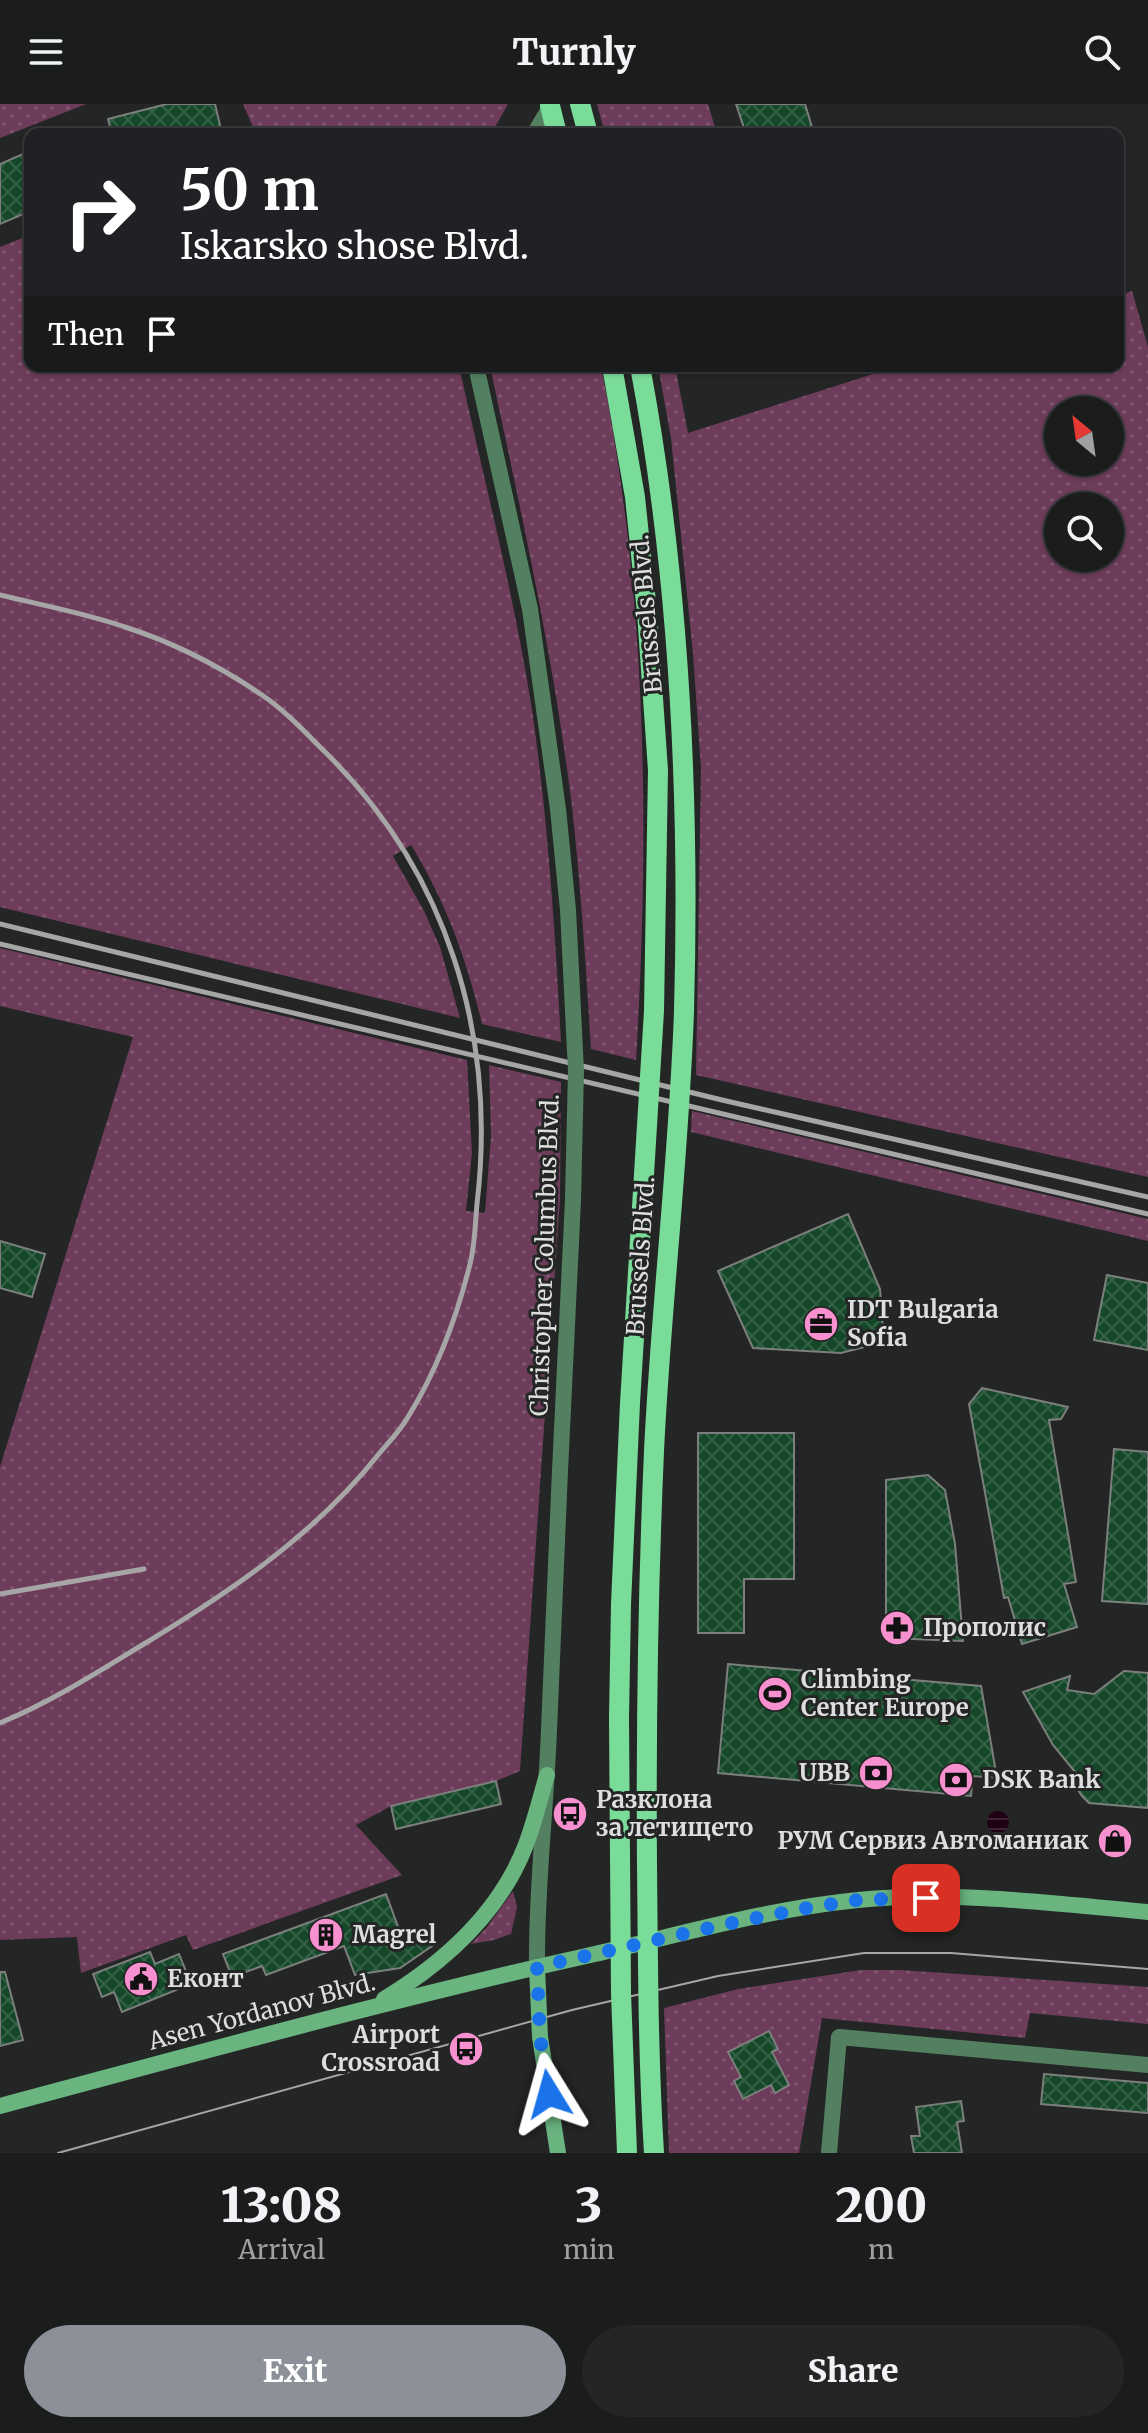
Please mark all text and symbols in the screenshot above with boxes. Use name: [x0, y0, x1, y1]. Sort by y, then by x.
icon: menu: [24, 30, 68, 74]
text: Turnly: [512, 30, 636, 75]
icon: search: [1080, 30, 1124, 74]
text: 50 m: [180, 155, 319, 225]
icon: right: [48, 160, 152, 264]
text: Iskarsko shose Blvd.: [180, 224, 529, 269]
icon: arrive: [140, 312, 184, 356]
text: Then: [48, 315, 124, 353]
north arrow: [1044, 396, 1124, 476]
map controls: [1044, 396, 1124, 572]
button: search: [1044, 492, 1124, 572]
street label: Brussels Blvd.: [624, 533, 669, 695]
street label: Christopher Columbus Blvd.: [523, 1093, 566, 1417]
street label: Brussels Blvd.: [619, 1175, 662, 1337]
place label: IDT Bulgaria Sofia: [847, 1294, 999, 1353]
office icon: IDT Bulgaria Sofia: [802, 1305, 840, 1343]
pharmacy icon: Прополис: [878, 1609, 916, 1647]
place label: Прополис: [923, 1612, 1046, 1643]
place label: Climbing Center Europe: [801, 1664, 969, 1723]
sports icon: Climbing Center Europe: [756, 1675, 794, 1713]
bank icon: UBB: [857, 1754, 895, 1792]
place label: UBB: [799, 1757, 850, 1788]
bank icon: DSK Bank: [937, 1761, 975, 1799]
place label: DSK Bank: [982, 1764, 1101, 1795]
place label: Разклона за летището: [596, 1784, 753, 1843]
bus stop icon: Разклона за летището: [551, 1795, 589, 1833]
shop icon: РУМ Сервиз Автоманиак: [1096, 1822, 1134, 1860]
place label: РУМ Сервиз Автоманиак: [777, 1825, 1089, 1856]
pin: [892, 1864, 960, 1932]
icon: arrive: [904, 1876, 948, 1920]
building icon: Magrel: [307, 1916, 345, 1954]
place label: Magrel: [352, 1919, 437, 1950]
public building icon: Еконт: [122, 1960, 160, 1998]
place label: Еконт: [167, 1963, 244, 1994]
street label: Asen Yordanov Blvd.: [144, 1966, 379, 2057]
place label: Airport Crossroad: [321, 2019, 440, 2078]
bus stop icon: Airport Crossroad: [447, 2030, 485, 2068]
position arrow: [507, 2052, 591, 2136]
text: 13:08: [221, 2175, 342, 2235]
text: 3: [575, 2175, 603, 2235]
text: 200: [835, 2175, 927, 2235]
text: Arrival: [238, 2233, 325, 2266]
text: min: [563, 2233, 615, 2266]
text: m: [868, 2233, 894, 2266]
button: Exit: [24, 2325, 566, 2417]
button: Share: [582, 2325, 1124, 2417]

